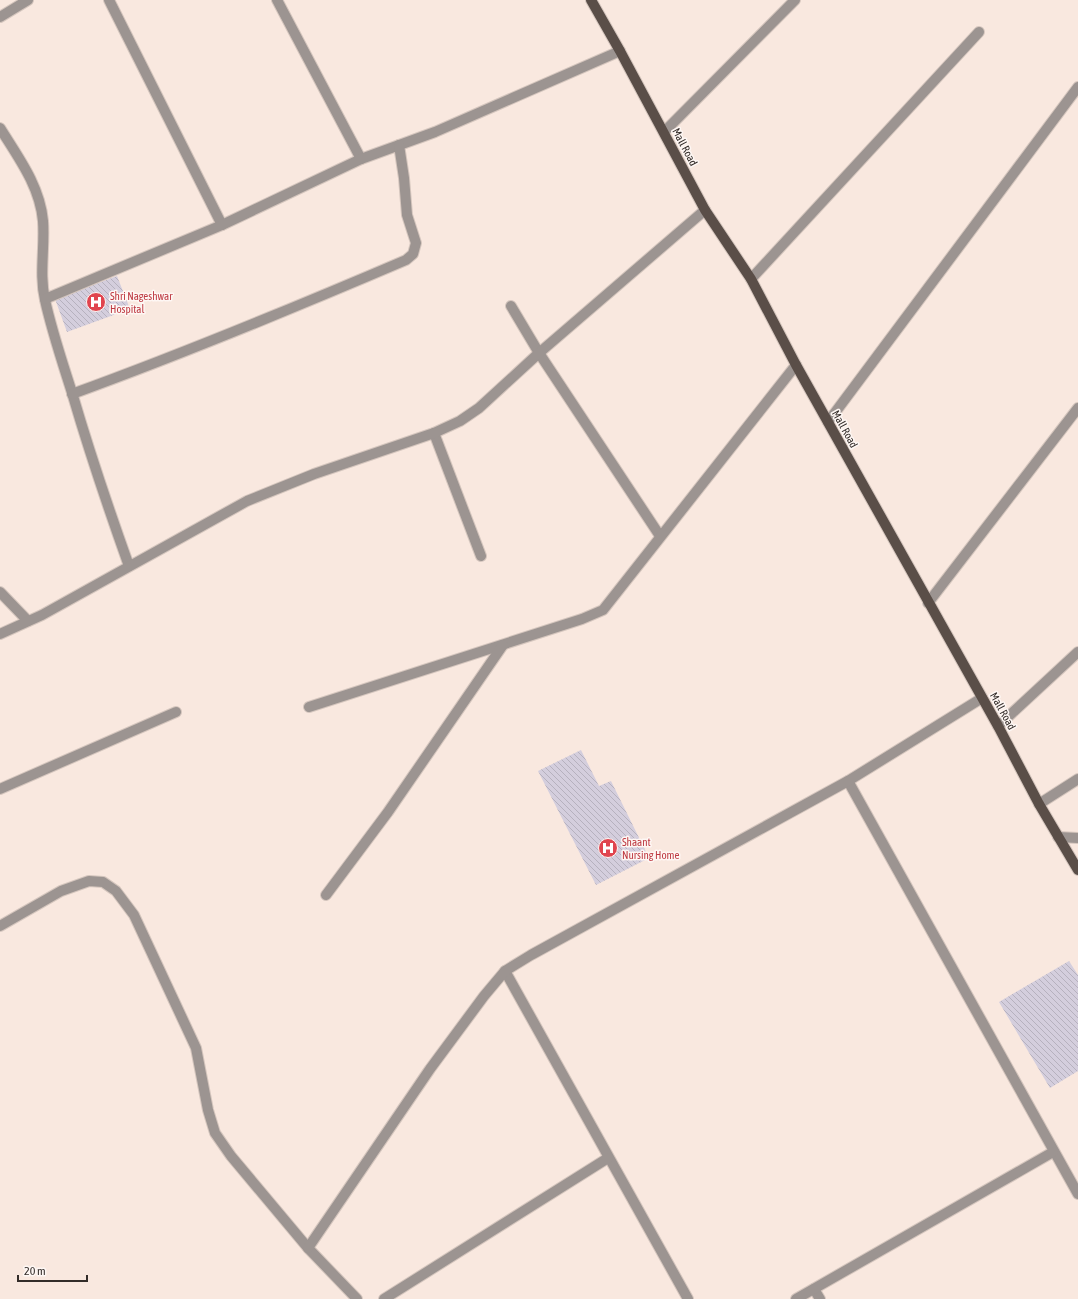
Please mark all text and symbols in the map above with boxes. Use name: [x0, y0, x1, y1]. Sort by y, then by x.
street label: Mall Road: [670, 126, 700, 168]
place label: Shri Nageshwar Hospital: [110, 290, 173, 315]
hospital icon: Shri Nageshwar Hospital: [85, 291, 107, 313]
street label: Mall Road: [830, 408, 860, 450]
street label: Mall Road: [988, 690, 1018, 732]
place label: Shaant Nursing Home: [622, 836, 680, 861]
hospital icon: Shaant Nursing Home: [597, 837, 619, 859]
scale bar: [18, 1257, 87, 1283]
text: 20 m: [24, 1264, 46, 1278]

